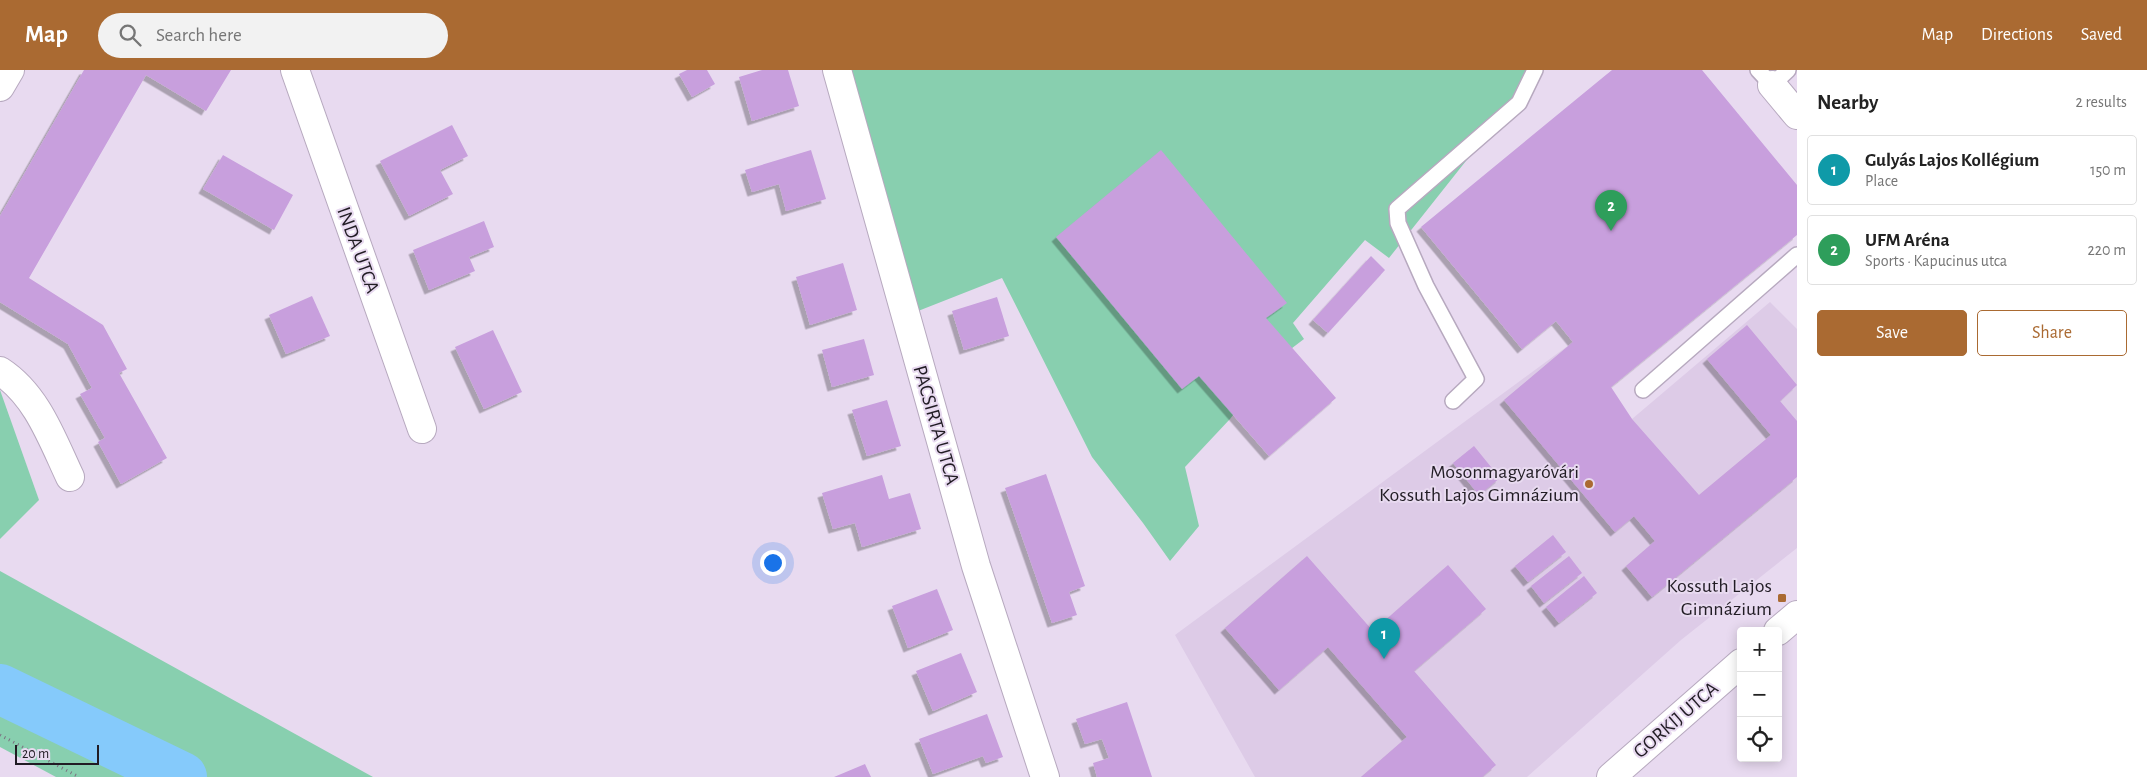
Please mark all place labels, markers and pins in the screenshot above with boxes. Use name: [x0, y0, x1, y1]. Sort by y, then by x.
pin: 2: [1595, 190, 1627, 231]
place label: Mosonmagyaróvári Kossuth Lajos Gimnázium: [1379, 462, 1579, 505]
marker: Mosonmagyaróvári Kossuth Lajos Gimnázium: [1583, 478, 1595, 490]
place label: Kossuth Lajos Gimnázium: [1667, 576, 1772, 619]
marker: Kossuth Lajos Gimnázium: [1776, 592, 1788, 604]
pin: 1: [1368, 618, 1400, 659]

